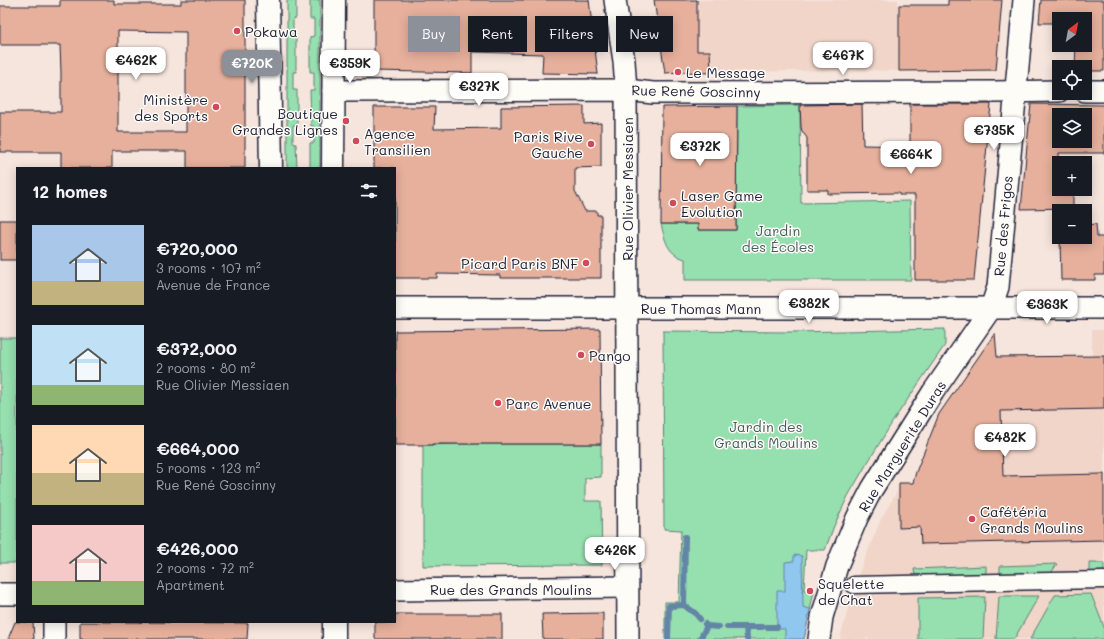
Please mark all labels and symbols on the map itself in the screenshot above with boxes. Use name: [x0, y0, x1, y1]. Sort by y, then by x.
north arrow: [1052, 12, 1092, 52]
place label: Pokawa: [245, 22, 298, 41]
marker: Pokawa: [232, 26, 242, 36]
pin: €467K: [815, 42, 871, 76]
pin: €462K: [108, 47, 164, 81]
pin: €720K: [224, 50, 280, 84]
pin: €359K: [322, 50, 378, 84]
place label: Le Message: [686, 63, 765, 82]
marker: Le Message: [673, 67, 683, 77]
pin: €327K: [451, 73, 507, 107]
street label: Rue René Goscinny: [631, 80, 761, 102]
place label: Ministère des Sports: [134, 90, 208, 125]
marker: Ministère des Sports: [211, 102, 221, 112]
place label: Boutique Grandes Lignes: [232, 104, 338, 139]
marker: Boutique Grandes Lignes: [341, 116, 351, 126]
street label: Rue Olivier Messiaen: [618, 117, 637, 261]
pin: €735K: [966, 117, 1022, 151]
place label: Agence Transilien: [364, 124, 431, 159]
place label: Paris Rive Gauche: [514, 127, 583, 162]
pin: €372K: [672, 133, 728, 167]
marker: Agence Transilien: [351, 136, 361, 146]
marker: Paris Rive Gauche: [586, 139, 596, 149]
pin: €664K: [883, 141, 939, 175]
street label: Rue des Frigos: [989, 175, 1017, 277]
place label: Laser Game Evolution: [681, 186, 763, 221]
marker: Laser Game Evolution: [668, 198, 678, 208]
park label: Jardin des Écoles: [742, 221, 814, 256]
place label: Picard Paris BNF: [461, 254, 578, 273]
marker: Picard Paris BNF: [581, 258, 591, 268]
pin: €382K: [781, 290, 837, 324]
pin: €363K: [1019, 291, 1075, 325]
street label: Rue Thomas Mann: [641, 299, 761, 318]
place label: Pango: [589, 346, 630, 365]
marker: Pango: [576, 350, 586, 360]
street label: Rue Marguerite Duras: [854, 377, 950, 515]
place label: Parc Avenue: [506, 394, 591, 413]
marker: Parc Avenue: [493, 398, 503, 408]
park label: Jardin des Grands Moulins: [714, 417, 818, 452]
pin: €482K: [977, 424, 1033, 458]
place label: Cafétéria Grands Moulins: [980, 502, 1084, 537]
marker: Cafétéria Grands Moulins: [967, 514, 977, 524]
pin: €426K: [587, 537, 643, 571]
place label: Squelette de Chat: [818, 574, 884, 609]
street label: Rue des Grands Moulins: [430, 580, 592, 599]
marker: Squelette de Chat: [805, 586, 815, 596]

